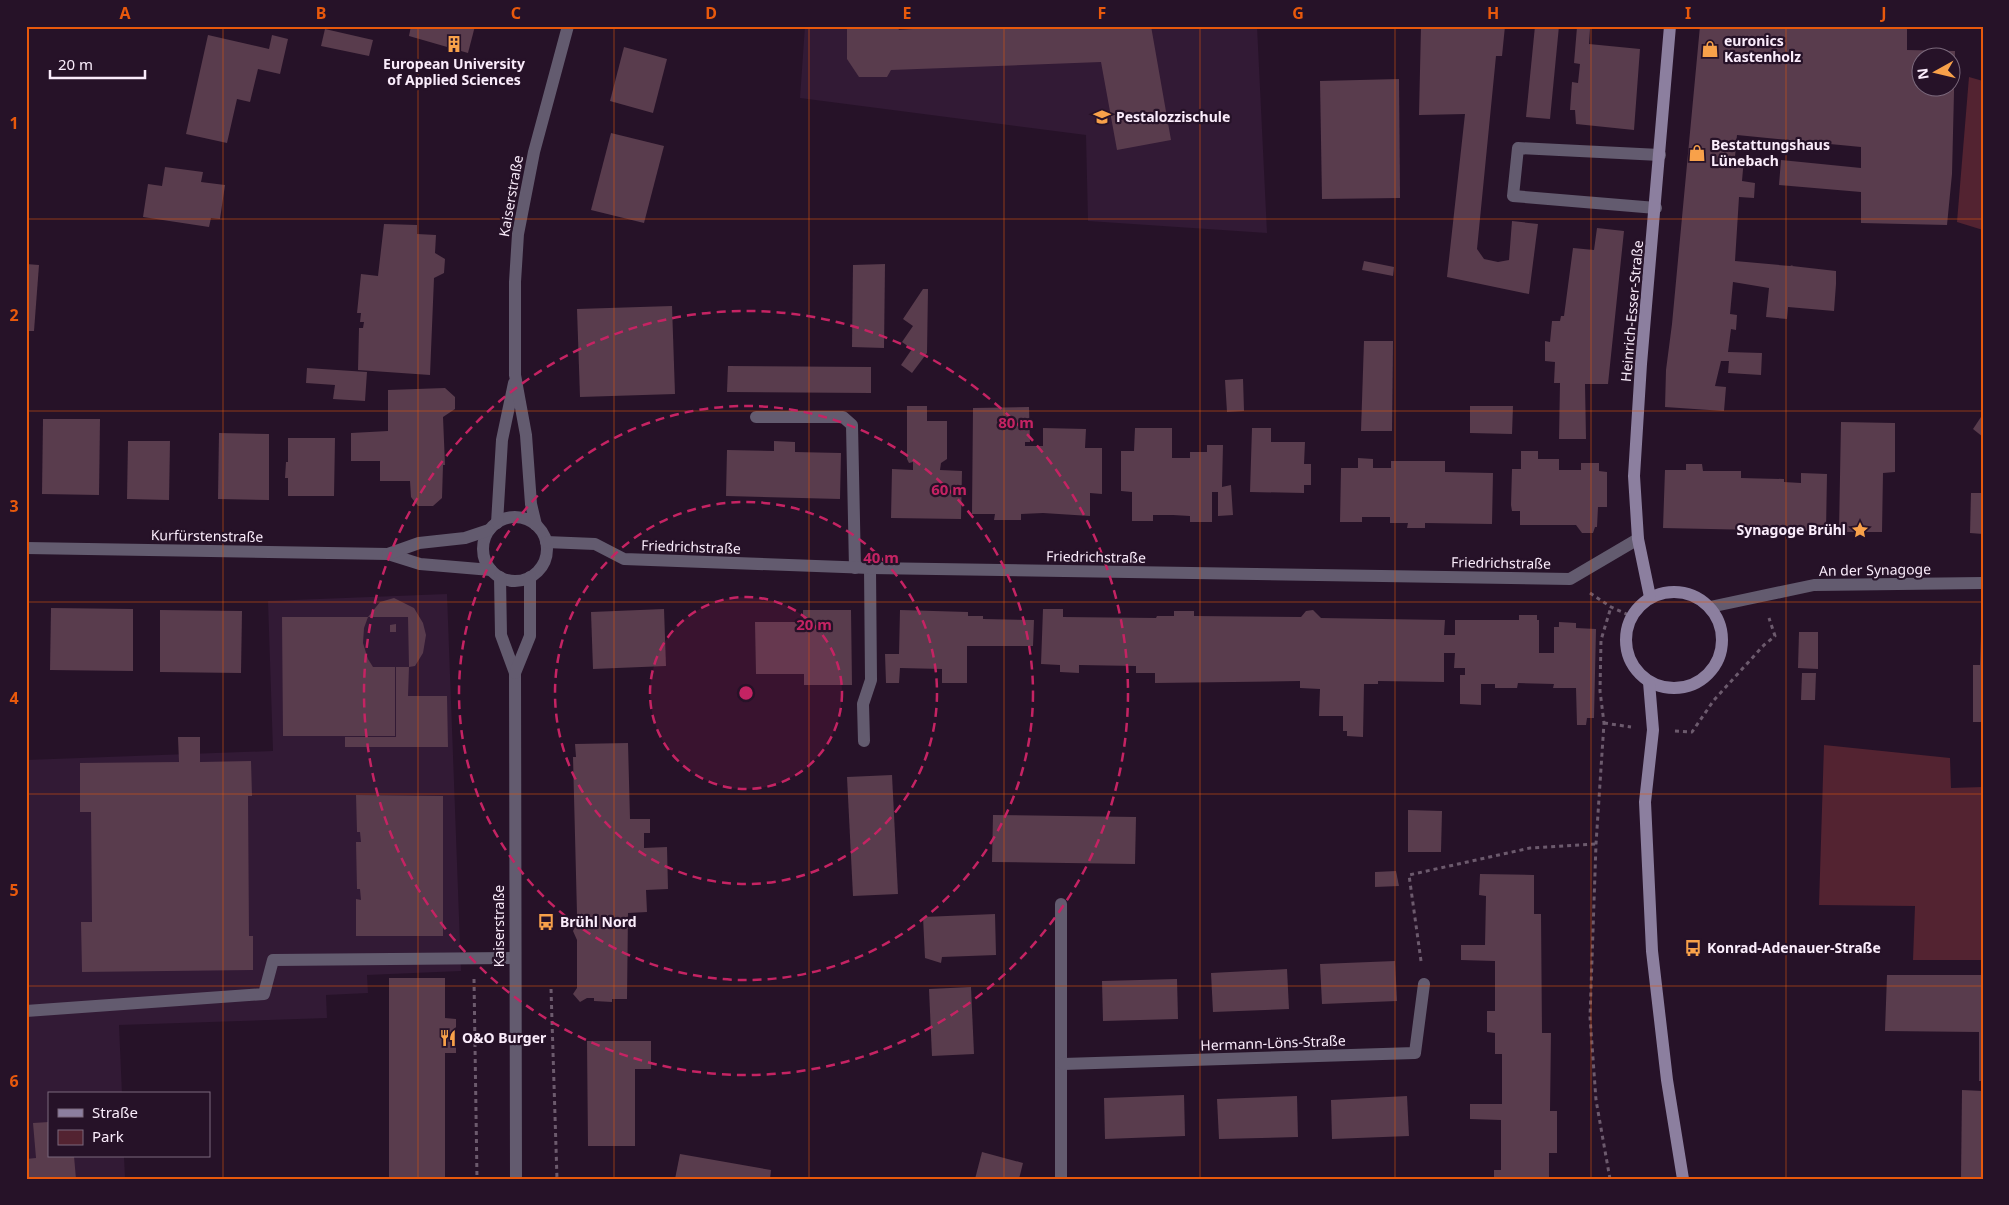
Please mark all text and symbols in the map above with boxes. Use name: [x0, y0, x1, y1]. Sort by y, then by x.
text: A: [119, 2, 131, 24]
text: B: [316, 2, 326, 24]
text: C: [511, 2, 521, 24]
text: D: [705, 2, 717, 24]
text: E: [903, 2, 912, 24]
text: F: [1098, 2, 1106, 24]
text: G: [1292, 2, 1304, 24]
text: H: [1487, 2, 1499, 24]
text: I: [1685, 2, 1691, 24]
text: J: [1879, 2, 1887, 24]
place label: euronics Kastenholz: [1724, 31, 1801, 66]
building icon: European University of Applied Sciences: [444, 34, 464, 54]
shop icon: euronics Kastenholz: [1700, 39, 1720, 59]
scale bar: [50, 48, 145, 80]
north arrow: [1912, 48, 1962, 98]
text: 20 m: [58, 54, 93, 74]
place label: European University of Applied Sciences: [383, 54, 525, 89]
text: N: [1912, 67, 1933, 81]
school or university icon: Pestalozzischule: [1092, 107, 1112, 127]
place label: Pestalozzischule: [1116, 107, 1230, 126]
text: 1: [9, 112, 19, 134]
place label: Bestattungshaus Lünebach: [1711, 135, 1830, 170]
shop icon: Bestattungshaus Lünebach: [1687, 143, 1707, 163]
street label: Kaiserstraße: [494, 154, 527, 238]
street label: Heinrich-Esser-Straße: [1616, 239, 1647, 383]
text: 2: [9, 304, 19, 326]
text: 80 m: [998, 412, 1034, 432]
text: 60 m: [931, 479, 967, 499]
text: 3: [9, 495, 19, 517]
place label: Synagoge Brühl: [1736, 520, 1846, 539]
place icon: Synagoge Brühl: [1850, 520, 1870, 540]
street label: Kurfürstenstraße: [151, 525, 264, 546]
street label: Friedrichstraße: [641, 535, 741, 558]
street label: Friedrichstraße: [1046, 546, 1146, 567]
text: 40 m: [863, 547, 899, 567]
street label: Friedrichstraße: [1451, 552, 1551, 573]
street label: An der Synagoge: [1819, 559, 1931, 580]
text: 20 m: [796, 614, 832, 634]
centre of rings: [737, 684, 755, 702]
text: 4: [9, 687, 19, 709]
text: 5: [9, 879, 19, 901]
street label: Kaiserstraße: [489, 885, 508, 967]
bus stop icon: Brühl Nord: [536, 912, 556, 932]
place label: Brühl Nord: [560, 912, 637, 931]
bus stop icon: Konrad-Adenauer-Straße: [1683, 938, 1703, 958]
place label: Konrad-Adenauer-Straße: [1707, 938, 1881, 957]
restaurant icon: O&O Burger: [438, 1028, 458, 1048]
place label: O&O Burger: [462, 1028, 547, 1047]
street label: Hermann-Löns-Straße: [1200, 1030, 1346, 1055]
text: 6: [9, 1070, 19, 1092]
legend: [48, 1092, 210, 1158]
text: Straße: [92, 1102, 138, 1122]
text: Park: [92, 1126, 124, 1146]

